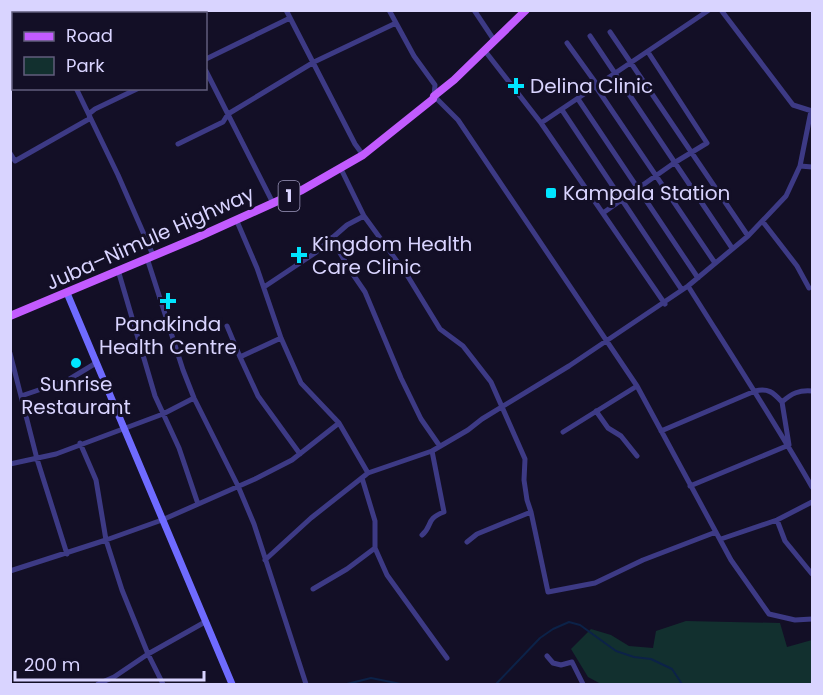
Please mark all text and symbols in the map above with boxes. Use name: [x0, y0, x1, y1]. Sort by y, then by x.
legend: [12, 12, 207, 90]
text: Road: [66, 23, 113, 48]
text: Park: [66, 53, 105, 78]
place label: Delina Clinic: [530, 72, 653, 100]
marker: Delina Clinic: [507, 77, 525, 95]
street label: Juba–Nimule Highway: [41, 179, 259, 297]
place label: Kampala Station: [563, 179, 730, 207]
road number: 1: [278, 181, 300, 211]
marker: Kampala Station: [544, 186, 558, 200]
place label: Kingdom Health Care Clinic: [312, 230, 472, 281]
marker: Kingdom Health Care Clinic: [290, 246, 308, 264]
marker: Panakinda Health Centre: [159, 292, 177, 310]
place label: Panakinda Health Centre: [99, 310, 237, 361]
marker: Sunrise Restaurant: [69, 356, 83, 370]
place label: Sunrise Restaurant: [21, 370, 131, 421]
scale bar: [15, 644, 204, 682]
text: 200 m: [24, 652, 80, 677]

